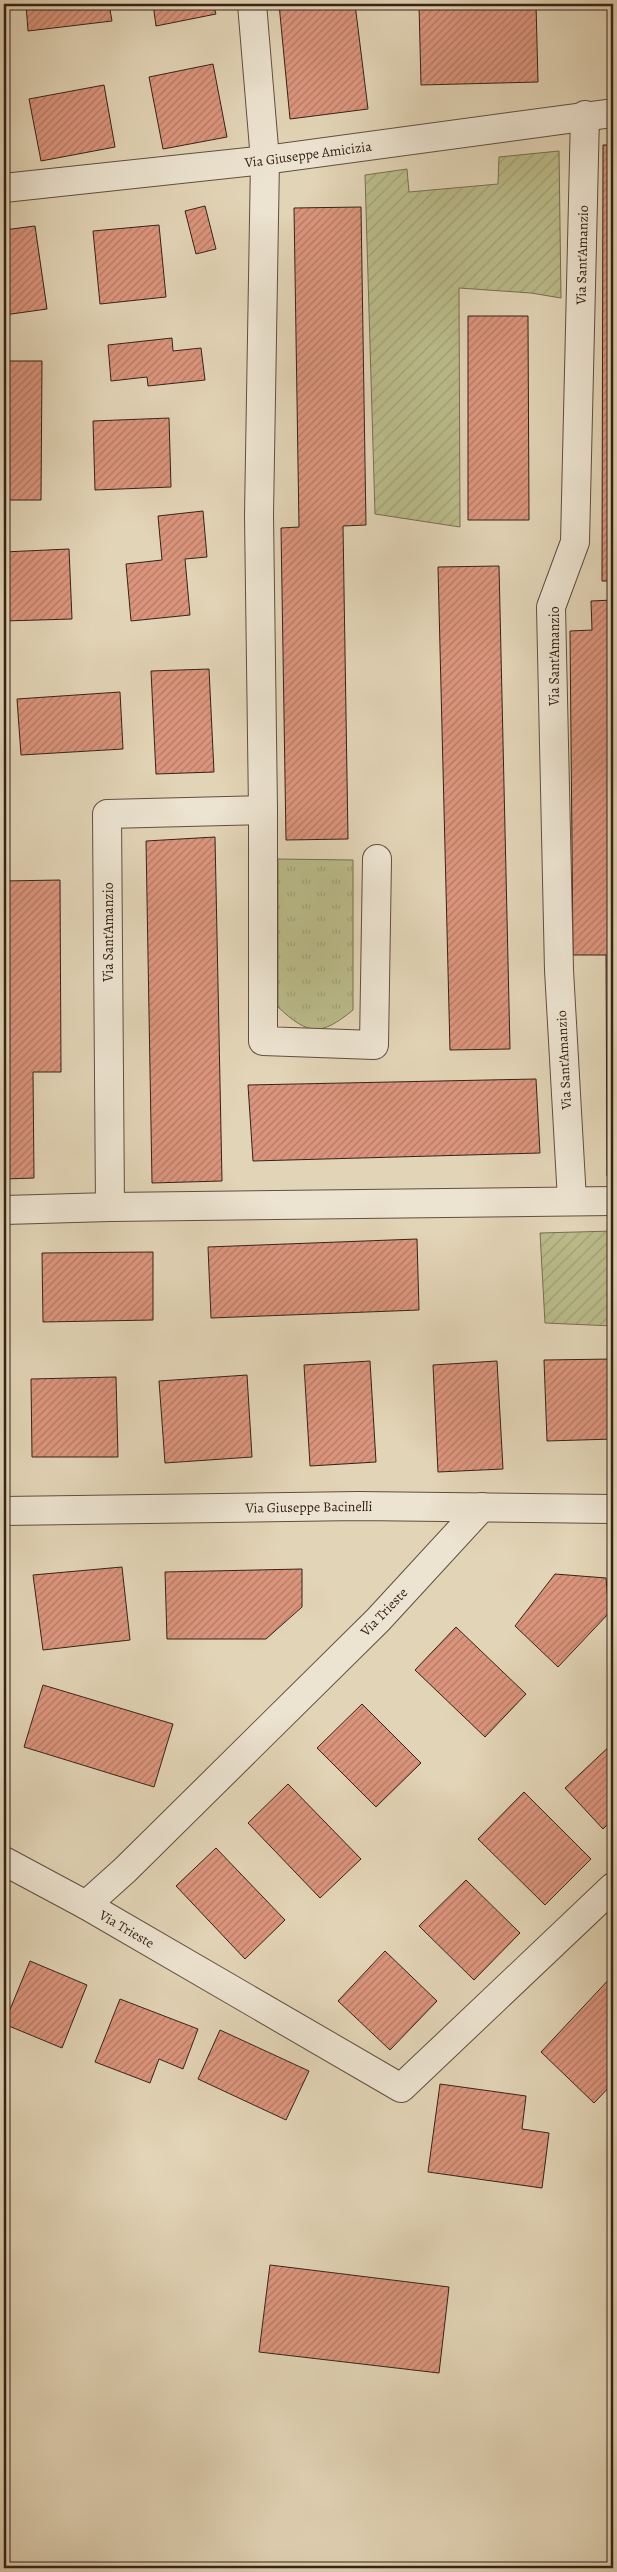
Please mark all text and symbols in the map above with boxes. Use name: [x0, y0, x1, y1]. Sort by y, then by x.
street label: Via Giuseppe Amicizia: [243, 136, 373, 172]
street label: Via Sant'Amanzio: [571, 205, 592, 306]
street label: Via Sant'Amanzio: [545, 606, 564, 707]
street label: Via Sant'Amanzio: [99, 882, 118, 983]
street label: Via Sant'Amanzio: [552, 1010, 576, 1111]
street label: Via Giuseppe Bacinelli: [244, 1496, 373, 1517]
street label: Via Trieste: [355, 1584, 412, 1641]
street label: Via Trieste: [95, 1905, 158, 1952]

